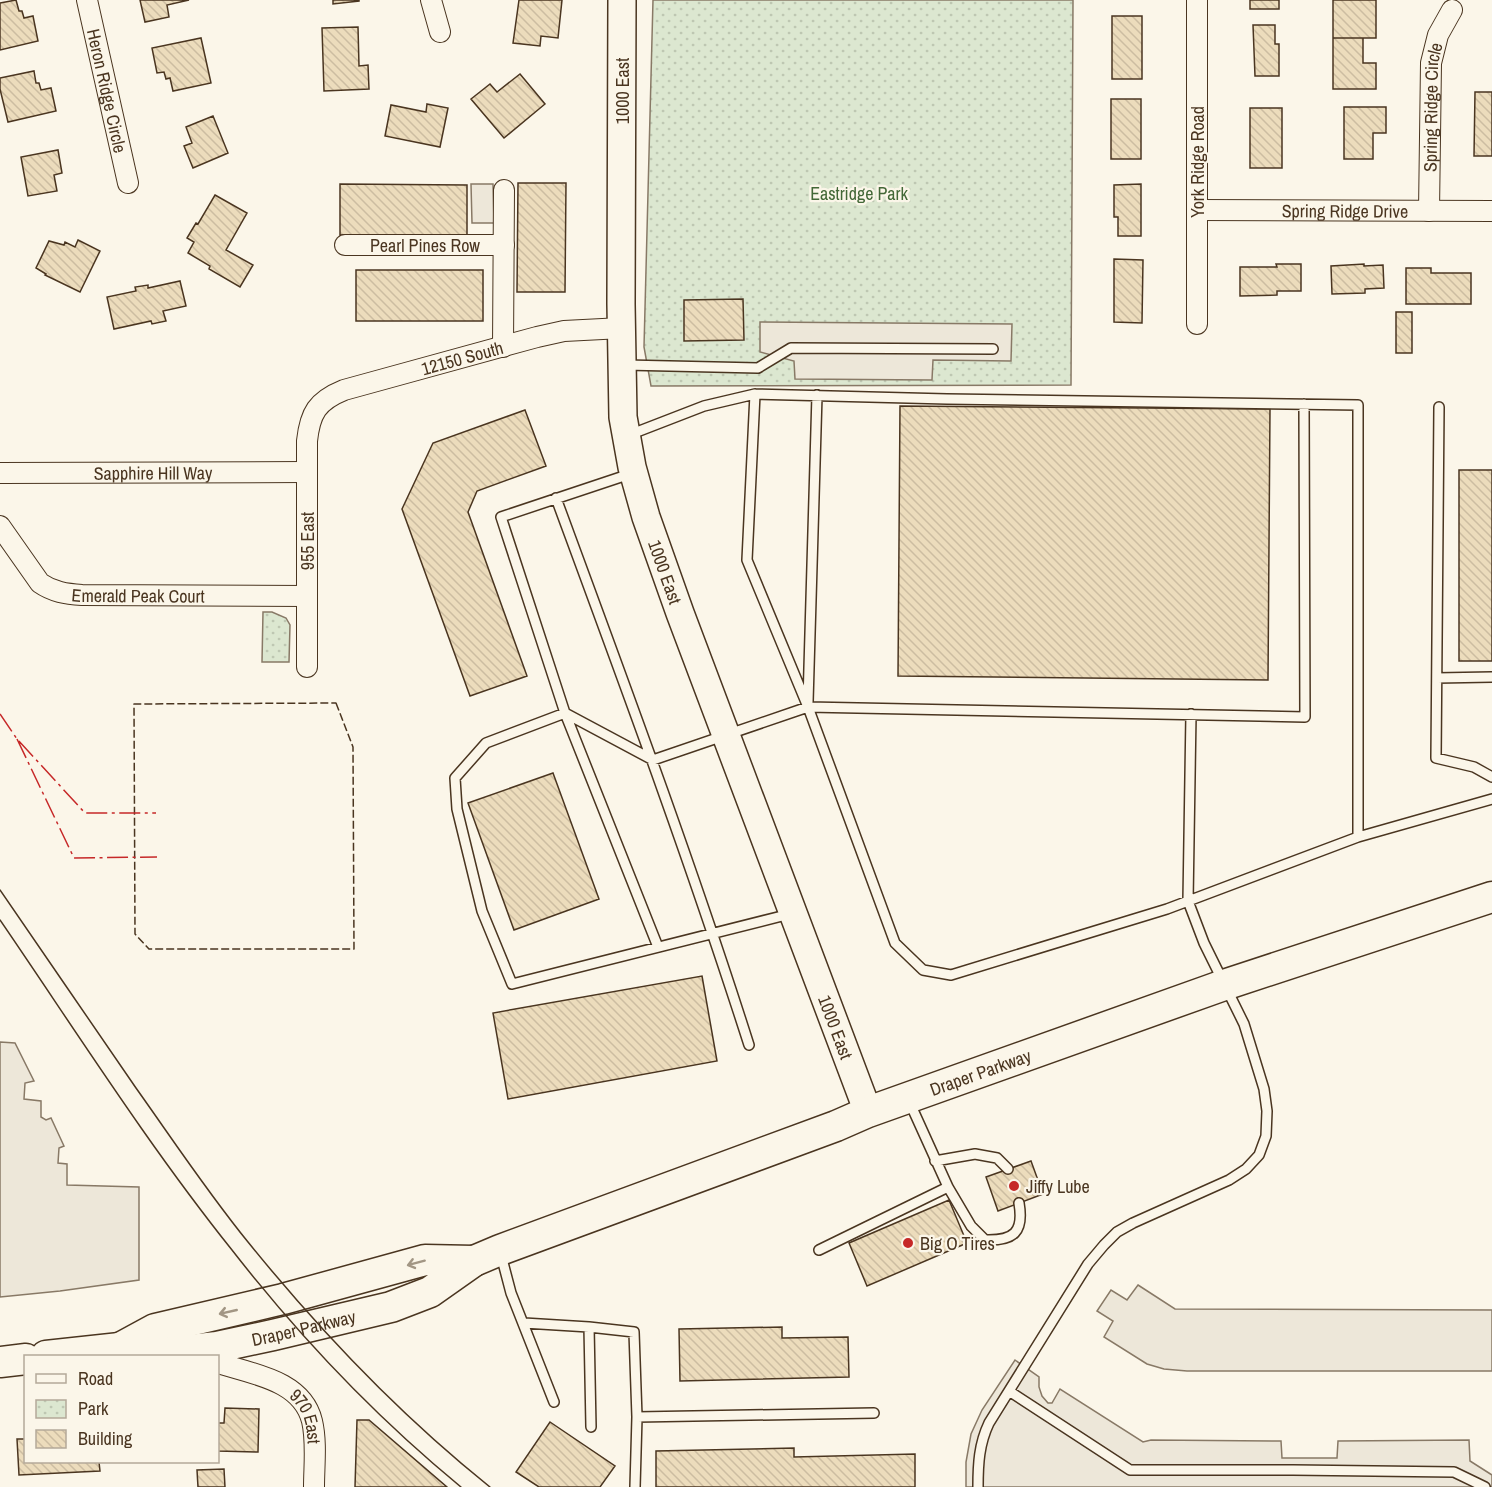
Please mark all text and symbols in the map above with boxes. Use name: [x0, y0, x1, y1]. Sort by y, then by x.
street label: Heron Ridge Circle: [81, 26, 133, 155]
street label: Spring Ridge Circle: [1417, 40, 1448, 172]
street label: 1000 East: [610, 58, 635, 124]
street label: York Ridge Road: [1185, 106, 1210, 218]
park label: Eastridge Park: [810, 181, 908, 206]
street label: Spring Ridge Drive: [1282, 198, 1408, 223]
street label: Pearl Pines Row: [370, 233, 480, 258]
street label: 12150 South: [418, 334, 506, 381]
street label: Sapphire Hill Way: [94, 460, 213, 485]
street label: 955 East: [295, 512, 320, 570]
street label: 1000 East: [643, 536, 688, 607]
street label: Emerald Peak Court: [70, 582, 205, 608]
street label: 1000 East: [813, 991, 859, 1063]
street label: Draper Parkway: [926, 1042, 1035, 1102]
place label: Jiffy Lube: [1026, 1174, 1090, 1199]
marker: Jiffy Lube: [1007, 1179, 1021, 1193]
place label: Big O Tires: [920, 1231, 995, 1256]
marker: Big O Tires: [901, 1236, 915, 1250]
one-way arrow: [407, 1258, 426, 1269]
street label: Draper Parkway: [249, 1303, 359, 1352]
one-way arrow: [218, 1307, 238, 1318]
legend: [24, 1355, 219, 1463]
text: Road: [78, 1366, 113, 1391]
street label: 970 East: [285, 1383, 327, 1444]
text: Park: [78, 1396, 109, 1421]
text: Building: [78, 1426, 133, 1451]

